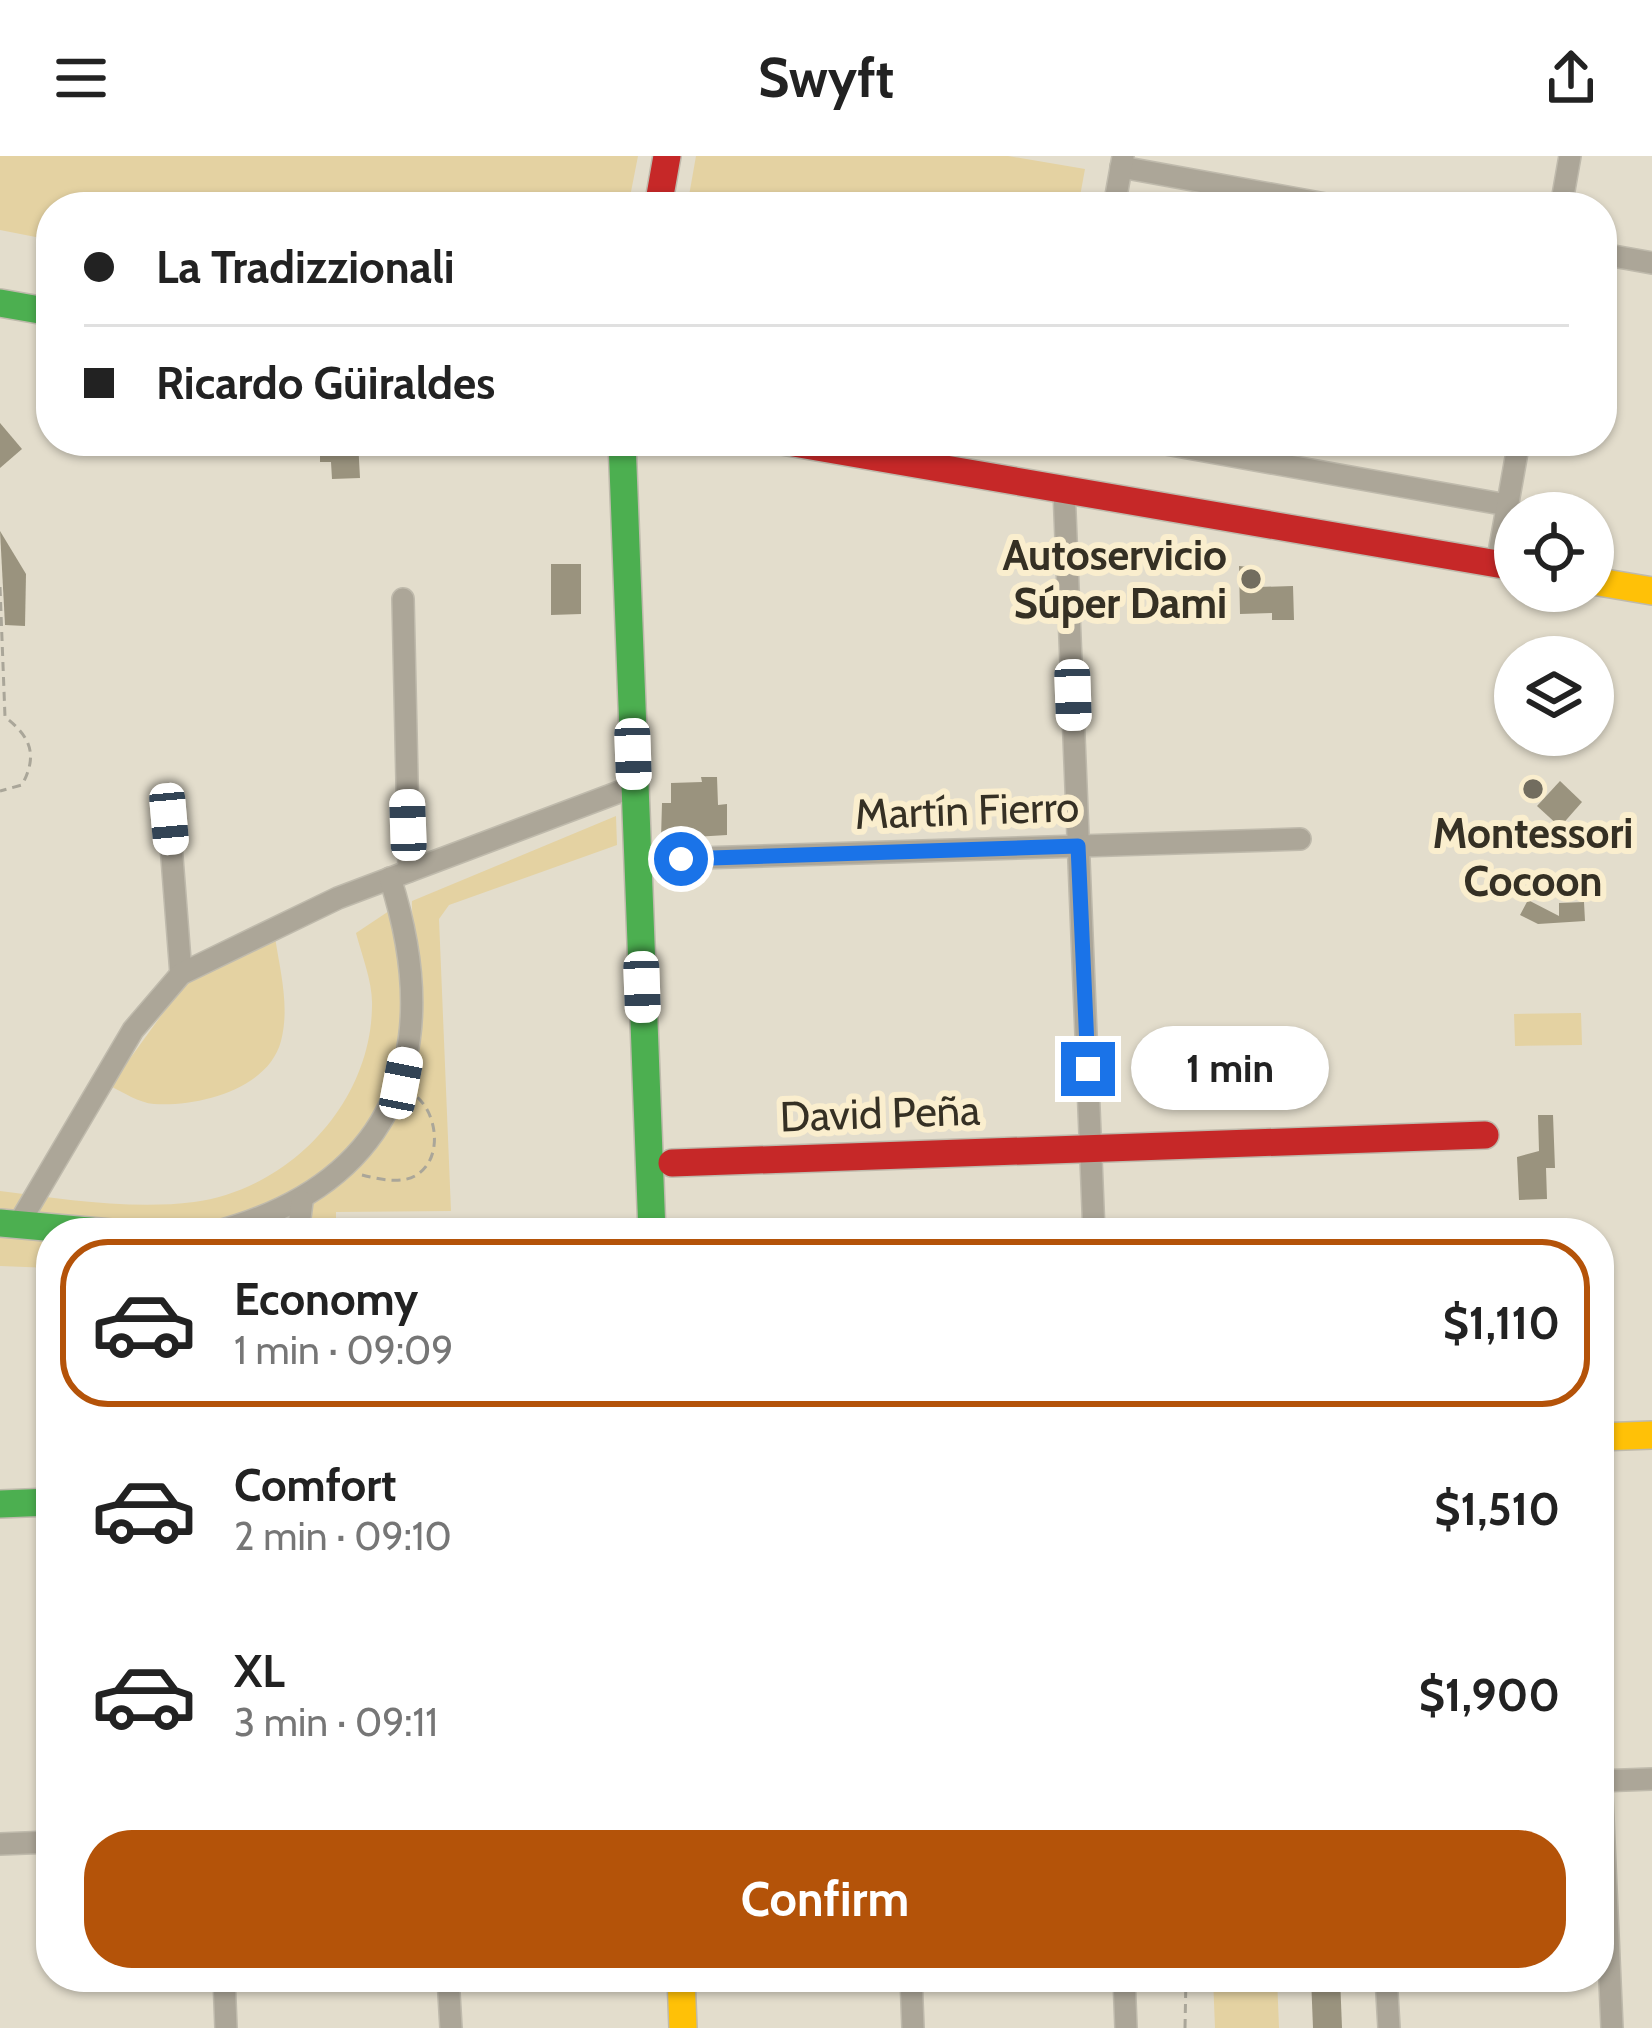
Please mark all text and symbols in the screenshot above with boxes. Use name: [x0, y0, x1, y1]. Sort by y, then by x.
icon: menu: [48, 45, 114, 111]
text: Swyft: [758, 45, 894, 111]
icon: share: [1538, 45, 1604, 111]
text: La Tradizzionali: [156, 240, 455, 294]
text: Ricardo Güiraldes: [156, 356, 495, 410]
map controls: [1494, 492, 1614, 756]
button: locate: [1494, 492, 1614, 612]
place label: Autoservicio Súper Dami: [1003, 529, 1227, 629]
marker: Autoservicio Súper Dami: [1238, 566, 1264, 592]
button: layers: [1494, 636, 1614, 756]
car: [1054, 658, 1092, 732]
car: [614, 717, 652, 791]
marker: Montessori Cocoon: [1520, 776, 1546, 802]
street label: Martín Fierro: [854, 780, 1080, 840]
car: [148, 782, 190, 856]
car: [389, 788, 427, 862]
place label: Montessori Cocoon: [1433, 807, 1633, 907]
route start: [654, 832, 708, 886]
car: [623, 950, 661, 1024]
callout: 1 min: [1130, 1027, 1328, 1111]
route end: [1061, 1042, 1115, 1096]
car: [376, 1044, 426, 1122]
text: 1 min: [1186, 1044, 1274, 1092]
street label: David Peña: [779, 1084, 981, 1142]
icon: car: [90, 1269, 198, 1377]
text: Economy: [234, 1272, 418, 1326]
text: $1,110: [1443, 1296, 1560, 1350]
text: 1 min · 09:09: [234, 1326, 453, 1374]
icon: car: [90, 1455, 198, 1563]
text: Comfort: [234, 1458, 397, 1512]
text: $1,510: [1434, 1482, 1560, 1536]
text: 2 min · 09:10: [234, 1512, 452, 1560]
icon: car: [90, 1641, 198, 1749]
text: XL: [234, 1644, 285, 1698]
text: $1,900: [1419, 1668, 1560, 1722]
text: 3 min · 09:11: [234, 1698, 438, 1746]
button: Confirm: [84, 1830, 1566, 1968]

